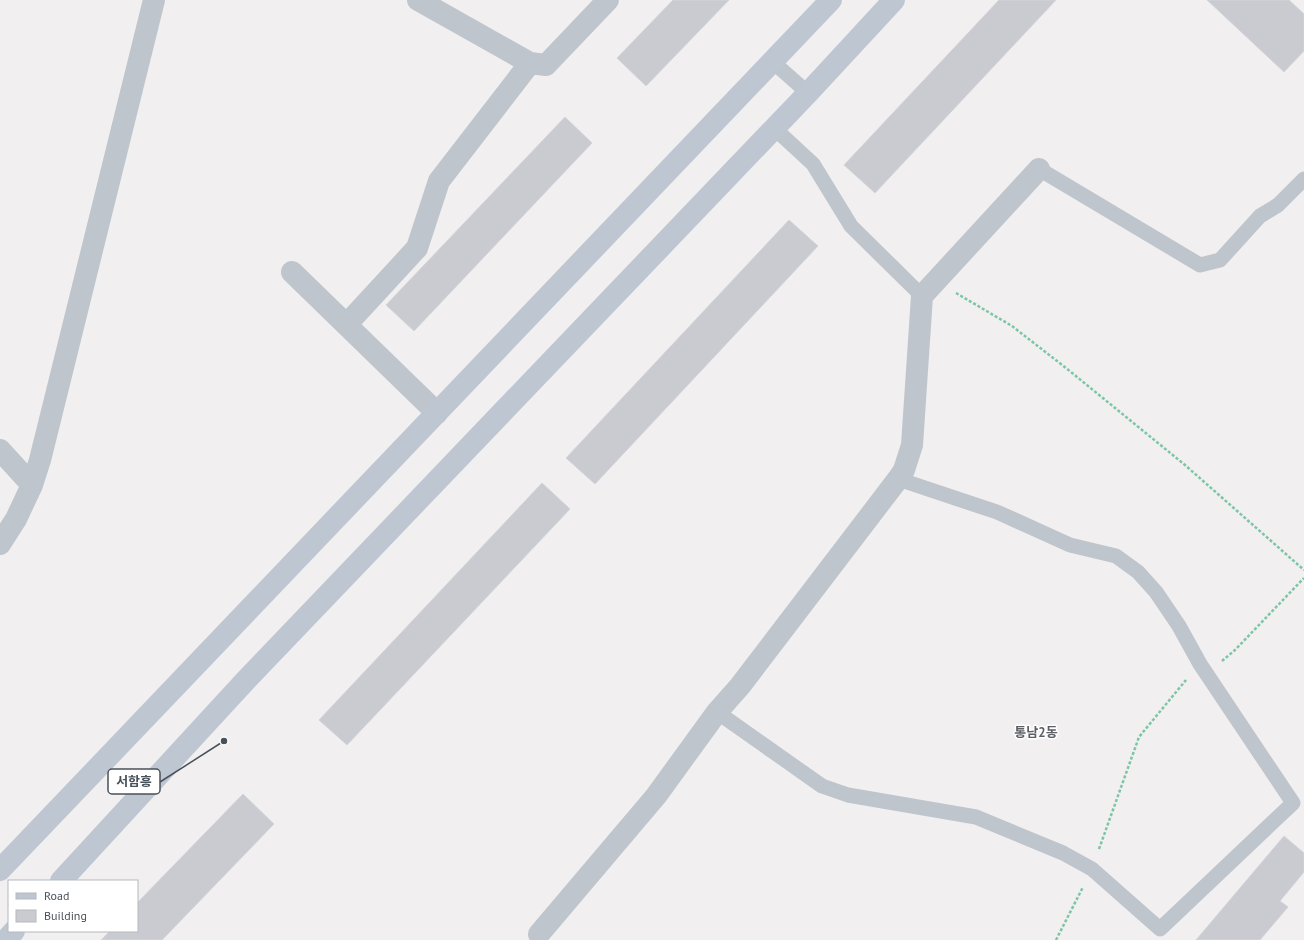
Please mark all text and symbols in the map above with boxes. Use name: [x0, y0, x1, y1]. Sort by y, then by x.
district label: 통남2동: [1014, 724, 1058, 741]
callout: 서함흥: [108, 769, 160, 794]
text: 서함흥: [116, 773, 152, 790]
legend: [8, 880, 138, 932]
text: Road: [44, 888, 69, 903]
text: Building: [44, 908, 87, 923]

